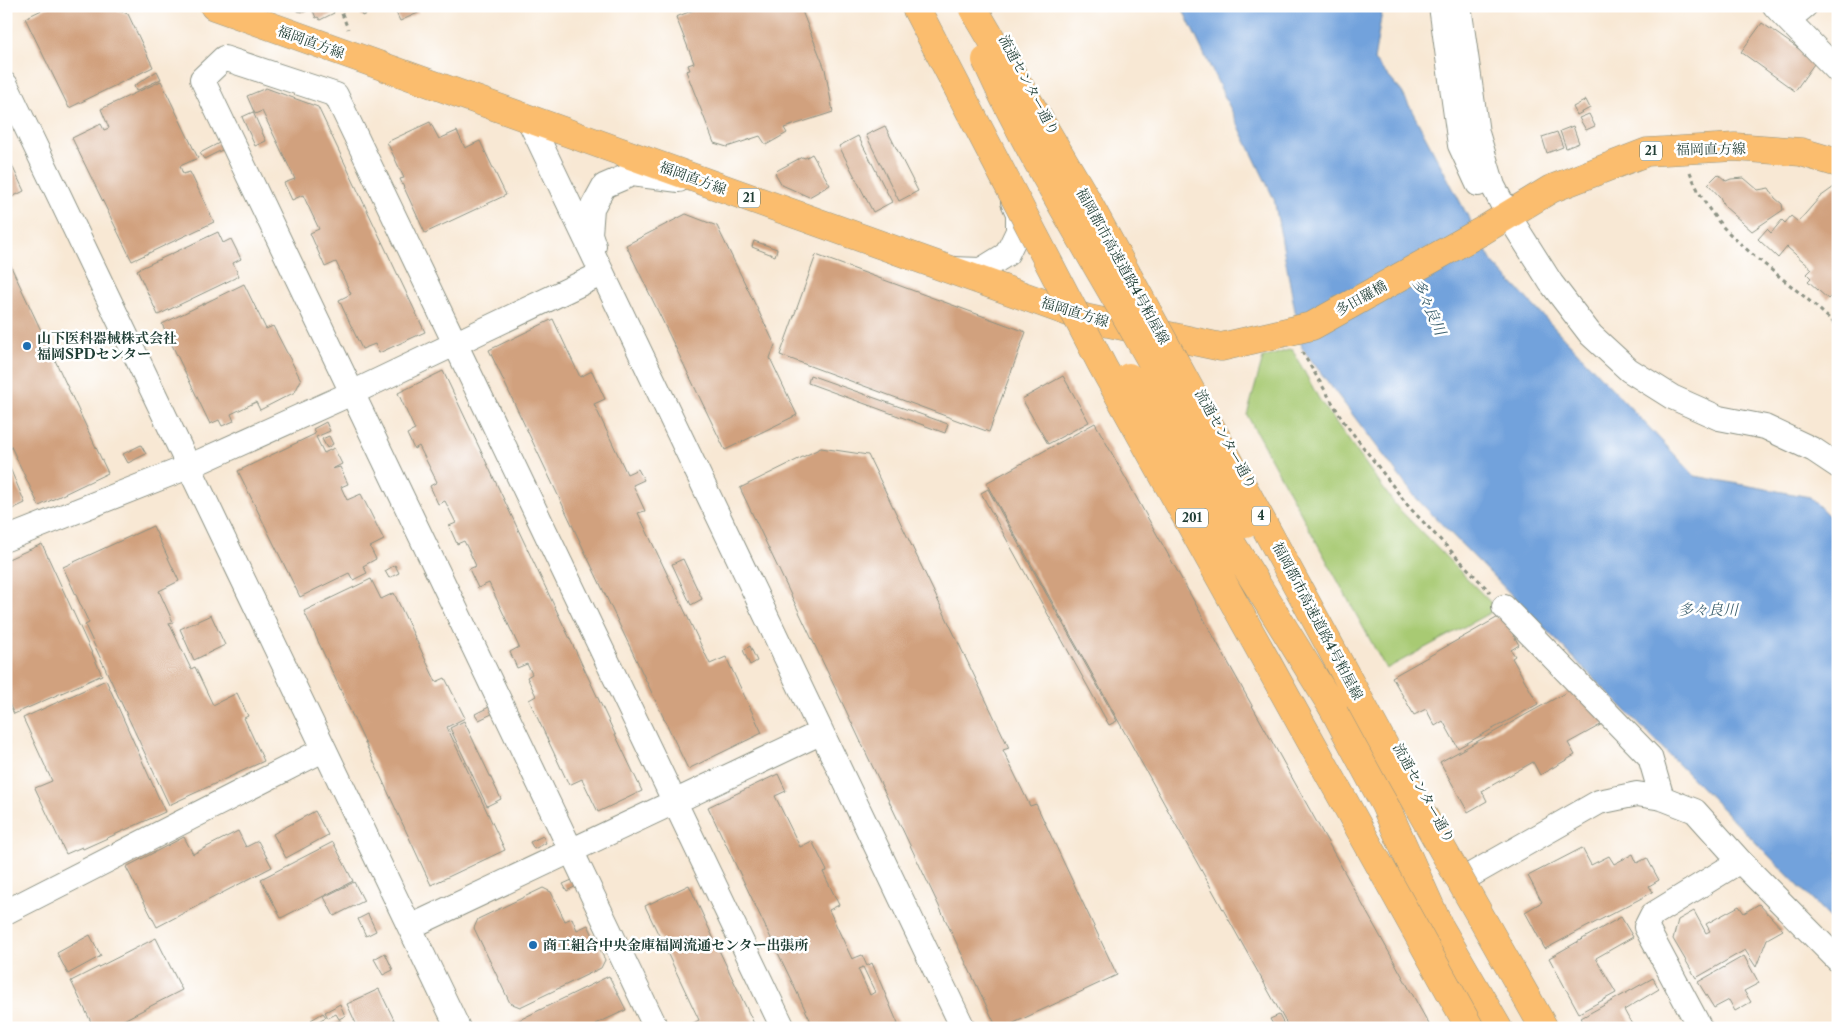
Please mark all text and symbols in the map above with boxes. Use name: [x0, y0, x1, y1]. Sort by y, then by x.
street label: 福岡直方線: [275, 22, 347, 62]
street label: 流通センター通り: [995, 32, 1063, 138]
street label: 福岡直方線: [1676, 139, 1746, 159]
road number: 21: [1640, 142, 1662, 160]
street label: 福岡直方線: [657, 158, 729, 198]
street label: 福岡都市高速道路4号粕屋線: [1072, 185, 1174, 347]
road number: 21: [738, 188, 760, 208]
water label: 多々良川: [1409, 276, 1451, 340]
street label: 多田羅橋: [1332, 277, 1390, 319]
street label: 福岡直方線: [1039, 293, 1111, 331]
place label: 山下医科器械株式会社 福岡SPDセンター: [37, 329, 177, 363]
marker: 山下医科器械株式会社 福岡SPDセンター: [21, 340, 33, 352]
street label: 流通センター通り: [1191, 386, 1261, 492]
road number: 4: [1252, 506, 1270, 526]
road number: 201: [1176, 508, 1208, 528]
street label: 福岡都市高速道路4号粕屋線: [1269, 539, 1367, 703]
water label: 多々良川: [1678, 600, 1740, 619]
street label: 流通センター通り: [1389, 740, 1459, 846]
place label: 商工組合中央金庫福岡流通センター出張所: [543, 936, 808, 954]
marker: 商工組合中央金庫福岡流通センター出張所: [527, 939, 539, 951]

